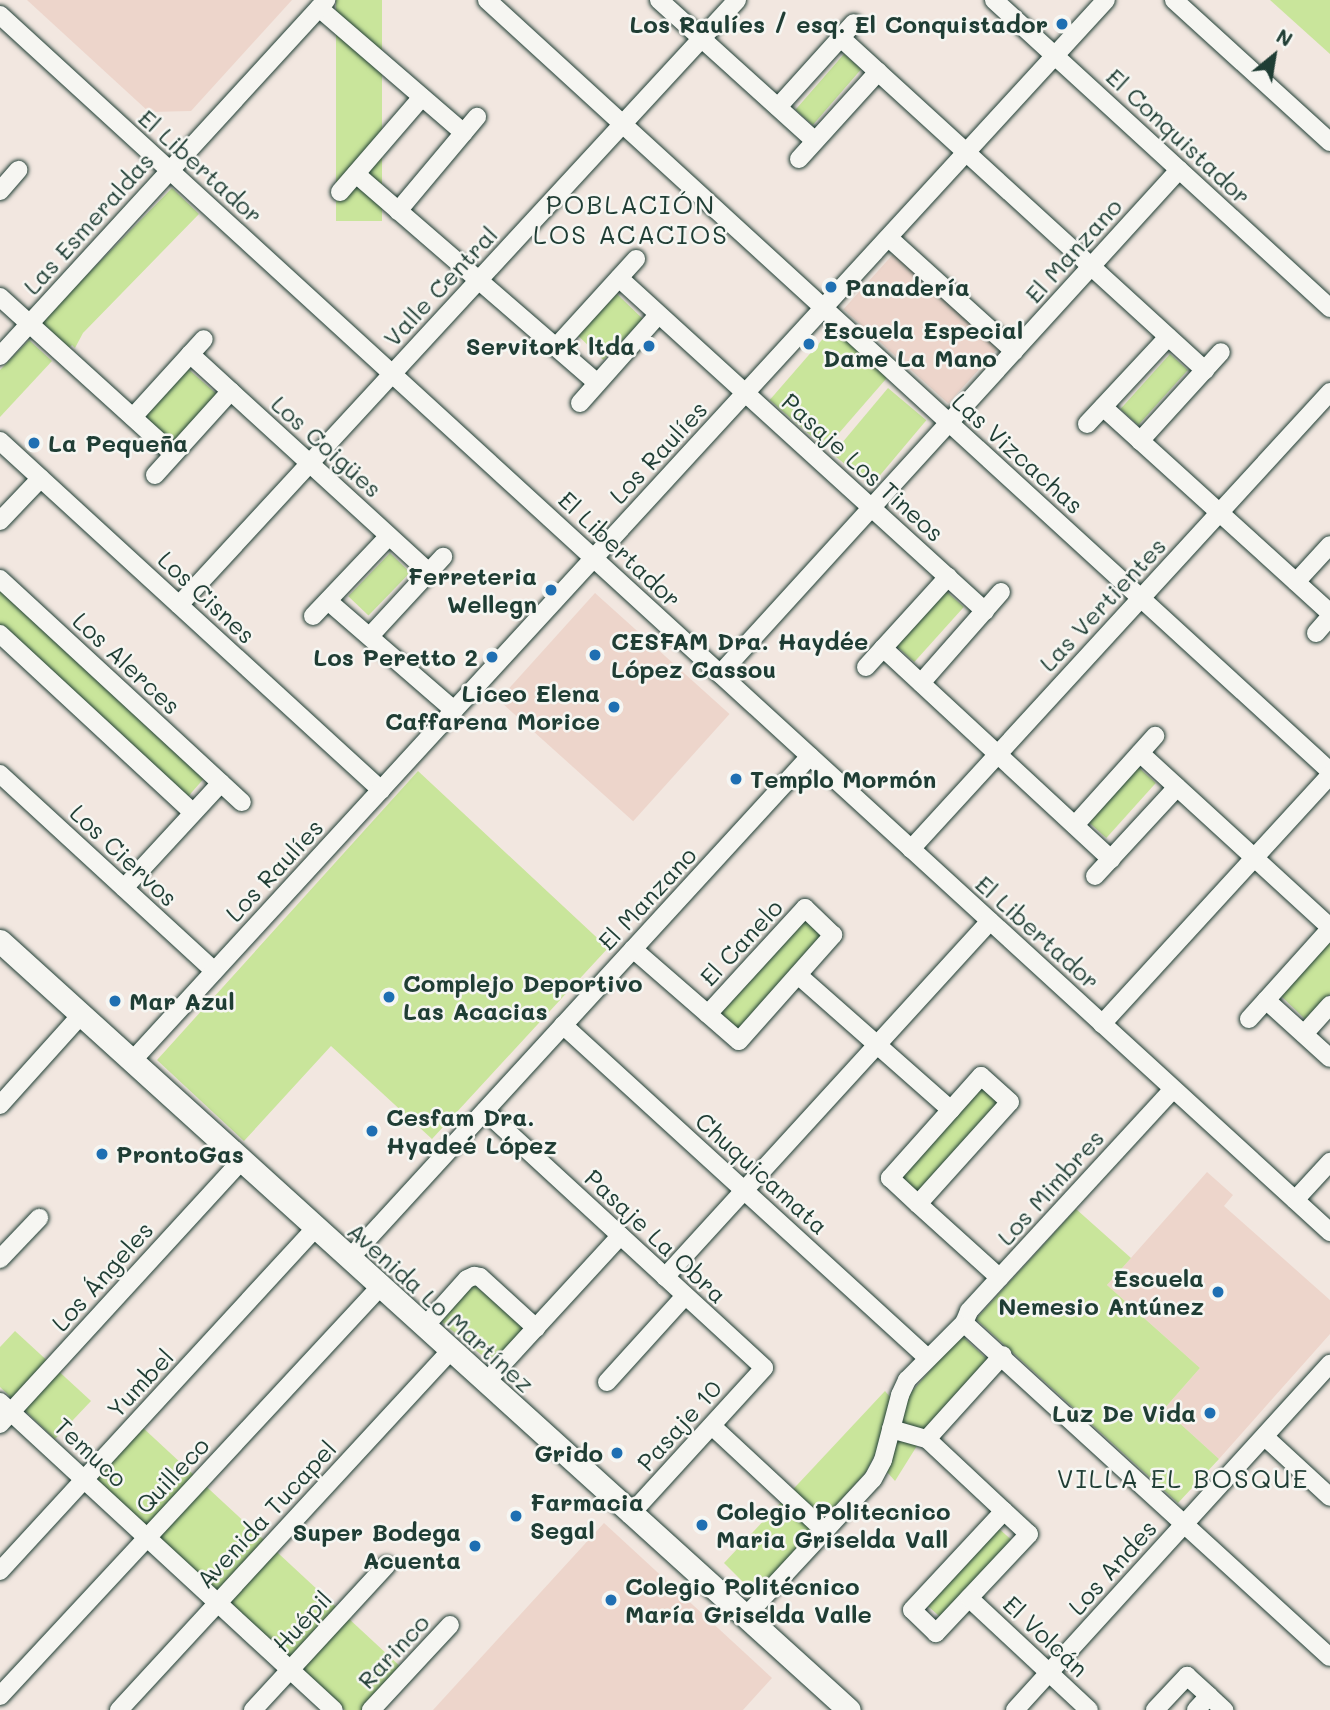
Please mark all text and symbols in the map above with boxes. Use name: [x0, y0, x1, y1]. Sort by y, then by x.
place label: Los Raulíes / esq. El Conquistador: [629, 10, 1048, 38]
marker: Los Raulíes / esq. El Conquistador: [1054, 16, 1070, 32]
north arrow: [1239, 21, 1309, 91]
text: N: [1272, 23, 1297, 52]
street label: El Conquistador: [1101, 62, 1257, 210]
street label: El Libertador: [133, 103, 269, 229]
street label: Las Esmeraldas: [17, 146, 159, 300]
district label: POBLACIÓN LOS ACACIOS: [534, 189, 728, 250]
street label: El Manzano: [1019, 192, 1127, 308]
street label: Valle Central: [377, 220, 503, 352]
place label: Panadería: [845, 273, 970, 301]
marker: Panadería: [823, 279, 839, 295]
place label: Escuela Especial Dame La Mano: [823, 316, 1023, 372]
place label: Servitork ltda: [466, 332, 635, 360]
marker: Escuela Especial Dame La Mano: [801, 336, 817, 352]
marker: Servitork ltda: [641, 338, 657, 354]
street label: Pasaje Los Tineos: [776, 387, 950, 547]
street label: Las Vizcachas: [947, 387, 1089, 519]
street label: Los Coigües: [266, 389, 388, 503]
street label: Los Raulíes: [603, 395, 713, 509]
place label: La Pequeña: [48, 429, 188, 457]
marker: La Pequeña: [26, 435, 42, 451]
street label: El Libertador: [553, 485, 687, 613]
street label: Las Vertientes: [1033, 531, 1171, 677]
street label: Los Cisnes: [153, 545, 261, 649]
place label: Ferreteria Wellegn: [408, 562, 537, 618]
marker: Ferreteria Wellegn: [543, 582, 559, 598]
street label: Los Alerces: [67, 606, 187, 720]
place label: CESFAM Dra. Haydée López Cassou: [611, 627, 868, 683]
place label: Los Peretto 2: [313, 643, 478, 671]
marker: CESFAM Dra. Haydée López Cassou: [585, 645, 605, 665]
marker: Los Peretto 2: [484, 649, 500, 665]
place label: Liceo Elena Caffarena Morice: [385, 679, 600, 735]
marker: Liceo Elena Caffarena Morice: [606, 699, 622, 715]
place label: Templo Mormón: [750, 765, 936, 793]
marker: Templo Mormón: [728, 771, 744, 787]
street label: Los Ciervos: [64, 798, 184, 912]
street label: Los Raulíes: [219, 813, 329, 927]
street label: El Manzano: [592, 840, 702, 956]
street label: El Libertador: [970, 869, 1106, 995]
street label: El Canelo: [694, 893, 788, 991]
place label: Complejo Deportivo Las Acacias: [403, 969, 643, 1025]
place label: Mar Azul: [129, 987, 235, 1015]
marker: Complejo Deportivo Las Acacias: [381, 989, 397, 1005]
marker: Mar Azul: [107, 993, 123, 1009]
place label: Cesfam Dra. Hyadeé López: [386, 1103, 557, 1159]
street label: Chuquicamata: [690, 1106, 834, 1240]
marker: Cesfam Dra. Hyadeé López: [364, 1123, 380, 1139]
street label: Los Mimbres: [991, 1123, 1109, 1251]
place label: ProntoGas: [116, 1140, 244, 1168]
marker: ProntoGas: [94, 1146, 110, 1162]
street label: Pasaje La Obra: [579, 1163, 733, 1309]
street label: Los Ángeles: [45, 1215, 159, 1337]
street label: Avenida Lo Martínez: [342, 1216, 540, 1398]
place label: Escuela Nemesio Antúnez: [998, 1264, 1204, 1320]
marker: Escuela Nemesio Antúnez: [1210, 1284, 1226, 1300]
street label: Yumbel: [101, 1342, 179, 1424]
street label: Pasaje 10: [631, 1374, 727, 1476]
place label: Luz De Vida: [1052, 1399, 1196, 1427]
marker: Luz De Vida: [1202, 1405, 1218, 1421]
street label: Temuco: [49, 1411, 133, 1493]
street label: Quilleco: [129, 1431, 215, 1519]
street label: Avenida Tucapel: [190, 1434, 342, 1594]
place label: Grido: [534, 1439, 603, 1467]
marker: Grido: [609, 1445, 625, 1461]
district label: VILLA EL BOSQUE: [1059, 1463, 1307, 1495]
place label: Farmacia Segal: [530, 1488, 644, 1544]
place label: Colegio Politecnico Maria Griselda Vall: [716, 1497, 950, 1553]
marker: Farmacia Segal: [508, 1508, 524, 1524]
street label: Los Andes: [1062, 1514, 1162, 1620]
marker: Colegio Politecnico Maria Griselda Vall: [694, 1517, 710, 1533]
place label: Super Bodega Acuenta: [292, 1518, 461, 1574]
marker: Super Bodega Acuenta: [467, 1538, 483, 1554]
place label: Colegio Politécnico María Griselda Valle: [625, 1572, 872, 1628]
street label: Huépil: [266, 1584, 338, 1658]
street label: El Volcán: [998, 1589, 1094, 1683]
marker: Colegio Politécnico María Griselda Valle: [603, 1592, 619, 1608]
street label: Rarinco: [351, 1608, 435, 1694]

